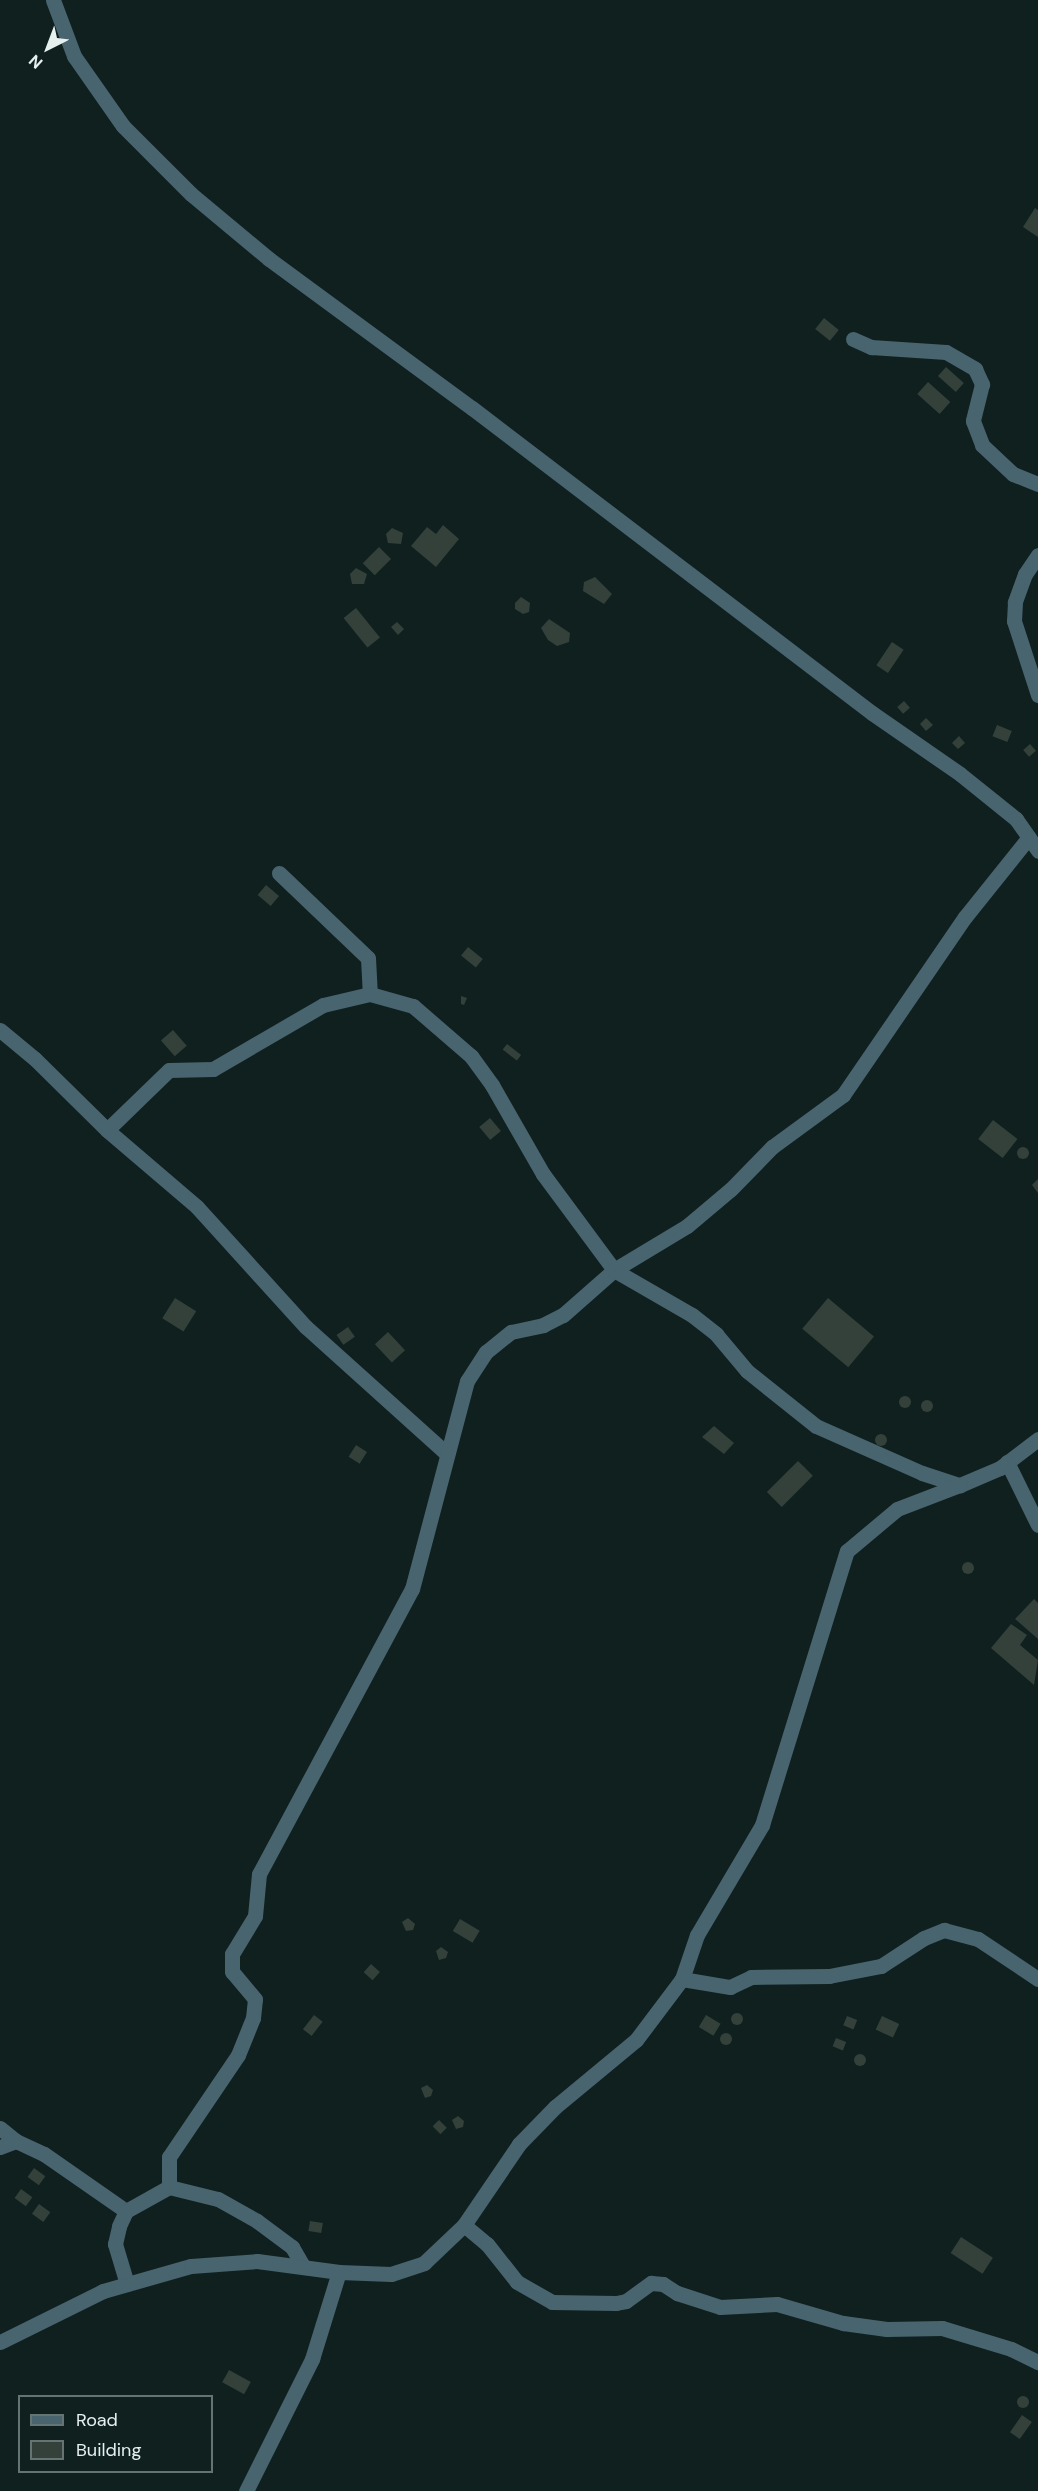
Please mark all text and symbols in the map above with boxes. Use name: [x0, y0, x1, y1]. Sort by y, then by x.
north arrow: [18, 18, 78, 78]
text: N: [24, 50, 47, 73]
legend: [18, 2395, 213, 2473]
text: Road: [76, 2408, 118, 2432]
text: Building: [76, 2438, 141, 2462]

